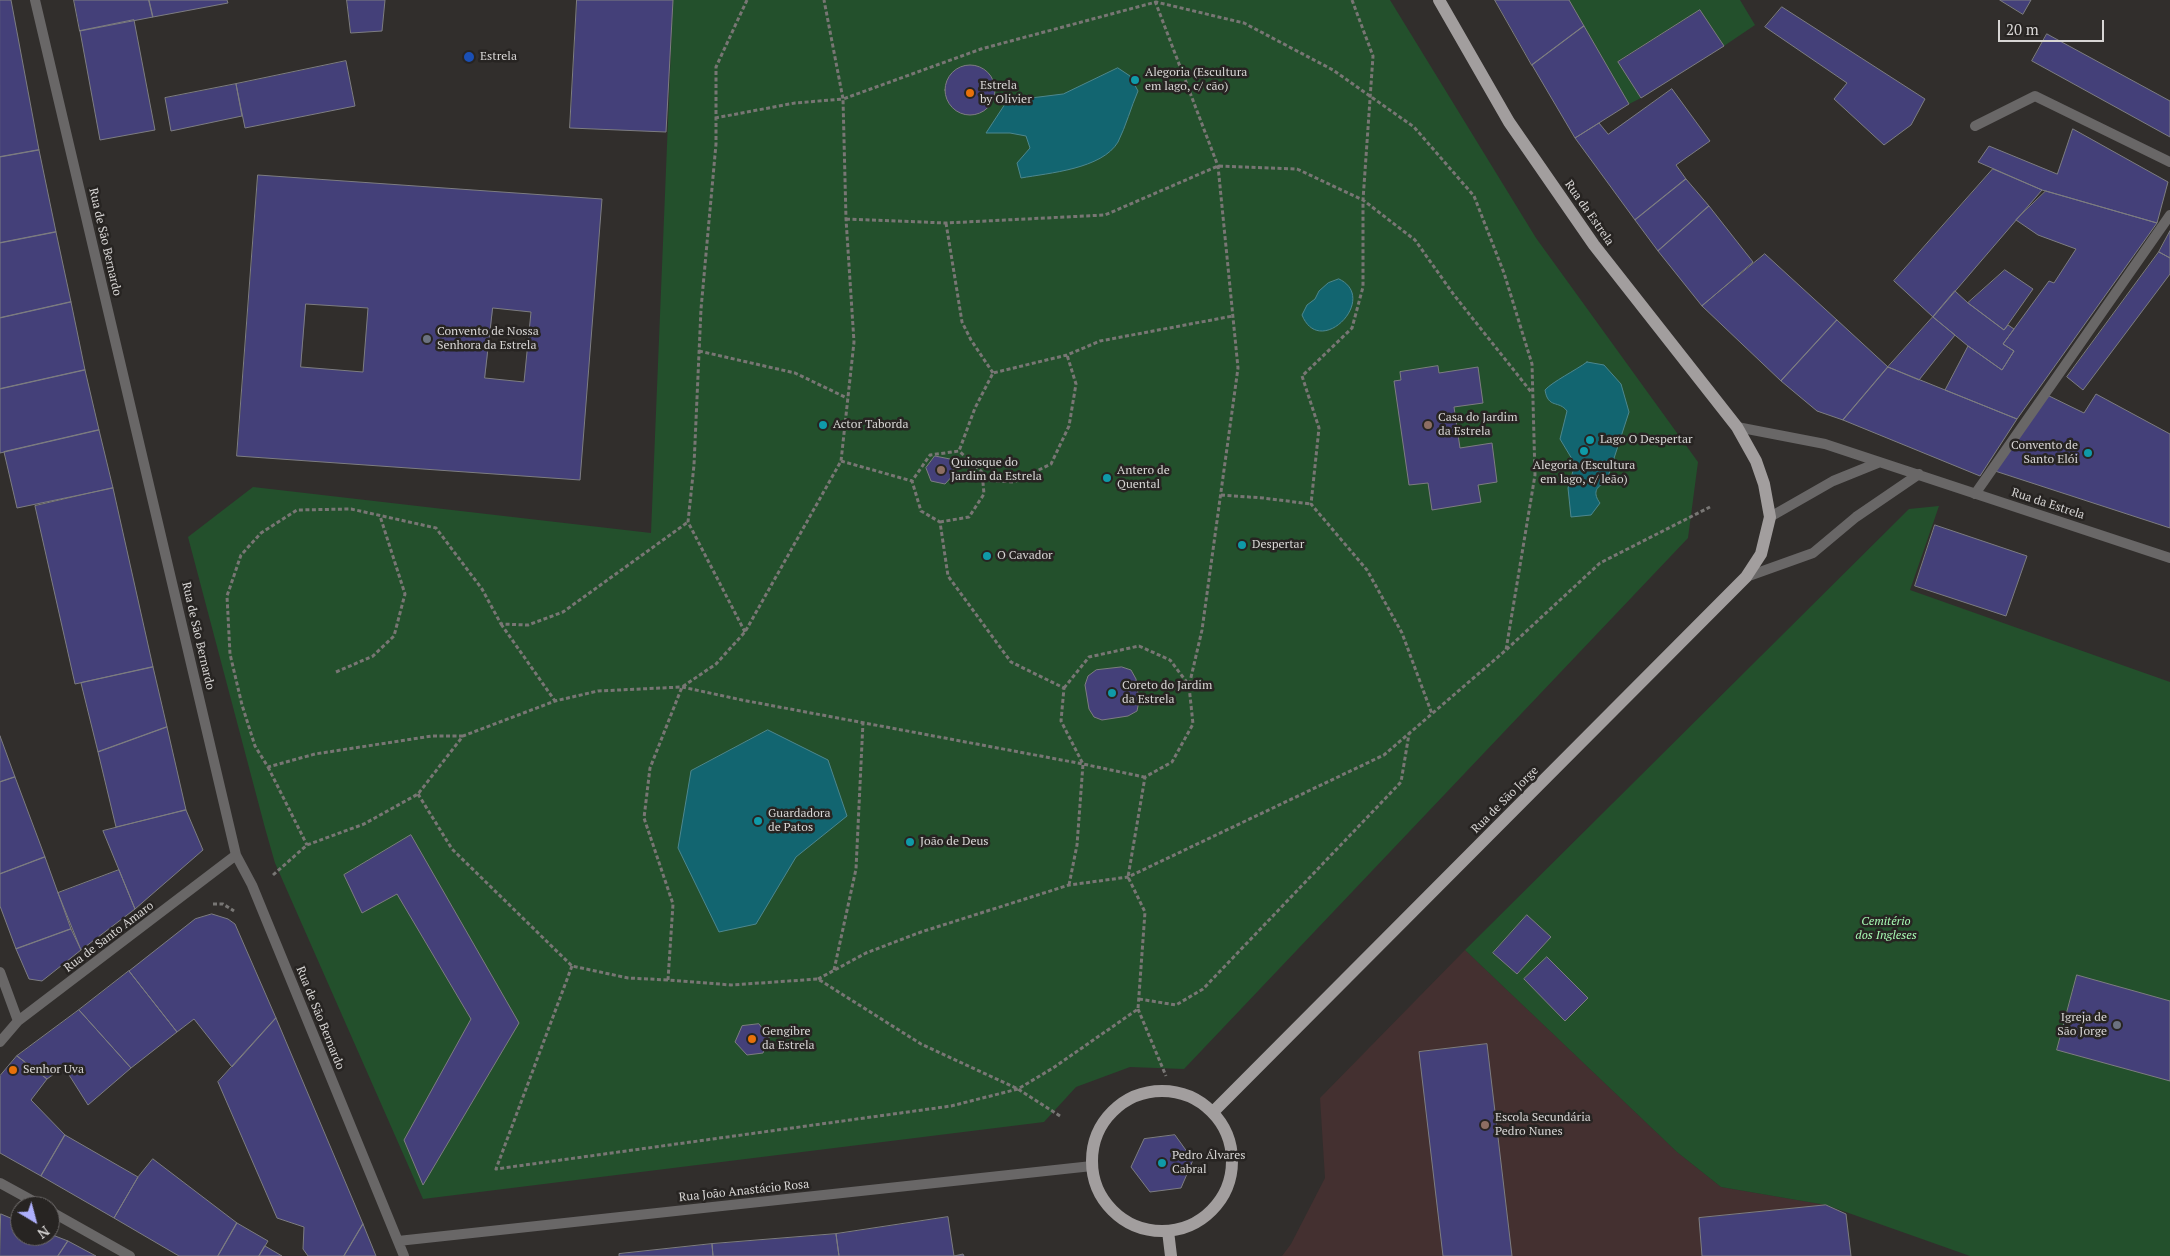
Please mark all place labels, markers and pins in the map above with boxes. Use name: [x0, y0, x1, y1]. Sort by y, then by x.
marker: Estrela: [462, 50, 476, 64]
place label: Estrela: [480, 50, 517, 64]
place label: Alegoria (Escultura em lago, c/ cão): [1145, 66, 1247, 94]
marker: Alegoria (Escultura em lago, c/ cão): [1129, 74, 1141, 86]
place label: Estrela by Olivier: [980, 79, 1032, 107]
marker: Estrela by Olivier: [964, 87, 976, 99]
place label: Convento de Nossa Senhora da Estrela: [437, 325, 539, 353]
marker: Convento de Nossa Senhora da Estrela: [421, 333, 433, 345]
place label: Casa do Jardim da Estrela: [1438, 411, 1518, 439]
place label: Actor Taborda: [833, 418, 909, 432]
marker: Actor Taborda: [817, 419, 829, 431]
marker: Casa do Jardim da Estrela: [1422, 419, 1434, 431]
place label: Lago O Despertar: [1600, 433, 1693, 447]
marker: Lago O Despertar: [1584, 434, 1596, 446]
place label: Convento de Santo Elói: [2011, 439, 2078, 467]
marker: Alegoria (Escultura em lago, c/ leão): [1578, 445, 1590, 457]
marker: Convento de Santo Elói: [2082, 447, 2094, 459]
place label: Quiosque do Jardim da Estrela: [951, 456, 1042, 484]
place label: Alegoria (Escultura em lago, c/ leão): [1533, 459, 1635, 487]
marker: Quiosque do Jardim da Estrela: [935, 464, 947, 476]
place label: Antero de Quental: [1117, 464, 1170, 492]
marker: Antero de Quental: [1101, 472, 1113, 484]
place label: Despertar: [1252, 538, 1304, 552]
marker: Despertar: [1236, 539, 1248, 551]
place label: O Cavador: [997, 549, 1053, 563]
marker: O Cavador: [981, 550, 993, 562]
place label: Coreto do Jardim da Estrela: [1122, 679, 1212, 707]
marker: Coreto do Jardim da Estrela: [1106, 687, 1118, 699]
place label: Guardadora de Patos: [768, 807, 830, 835]
marker: Guardadora de Patos: [752, 815, 764, 827]
place label: João de Deus: [920, 835, 989, 849]
marker: João de Deus: [904, 836, 916, 848]
place label: Igreja de São Jorge: [2057, 1011, 2107, 1039]
marker: Igreja de São Jorge: [2111, 1019, 2123, 1031]
place label: Gengibre da Estrela: [762, 1025, 815, 1053]
marker: Gengibre da Estrela: [746, 1033, 758, 1045]
place label: Senhor Uva: [23, 1063, 84, 1077]
marker: Senhor Uva: [7, 1064, 19, 1076]
place label: Escola Secundária Pedro Nunes: [1495, 1111, 1591, 1139]
marker: Escola Secundária Pedro Nunes: [1479, 1119, 1491, 1131]
place label: Pedro Álvares Cabral: [1172, 1149, 1245, 1177]
marker: Pedro Álvares Cabral: [1156, 1157, 1168, 1169]

